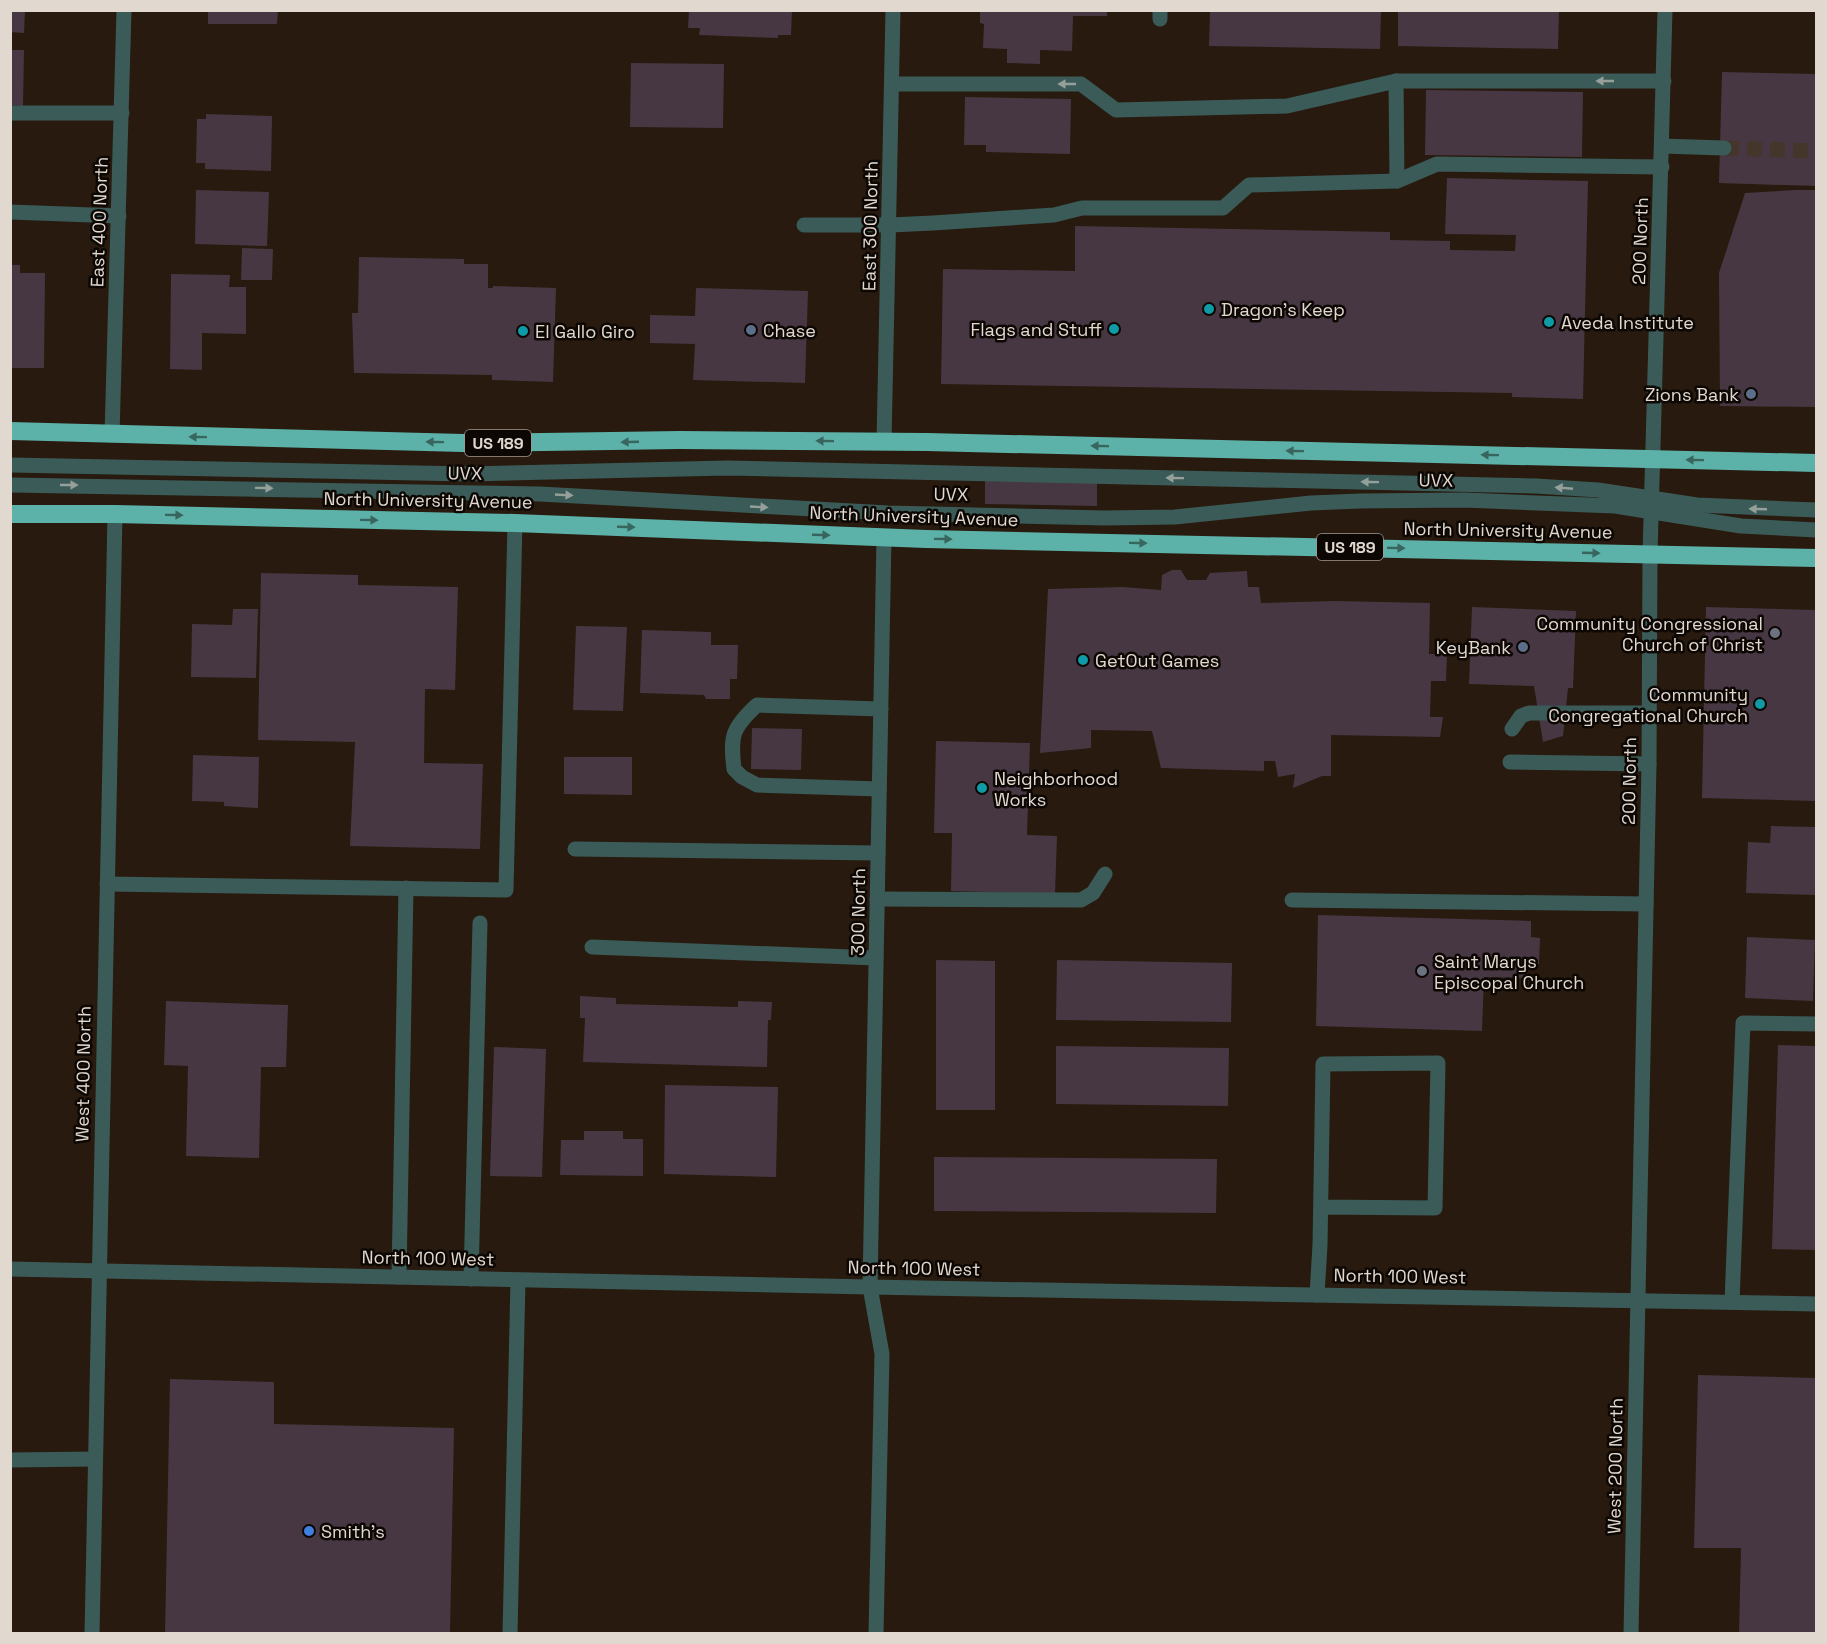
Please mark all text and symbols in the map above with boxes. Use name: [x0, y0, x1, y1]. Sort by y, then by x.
one-way arrow: [1596, 76, 1615, 86]
one-way arrow: [1057, 79, 1076, 89]
street label: East 400 North: [85, 156, 113, 288]
street label: East 300 North: [857, 161, 883, 291]
street label: 200 North: [1627, 197, 1653, 285]
place label: Dragon's Keep: [1221, 298, 1345, 321]
marker: Dragon's Keep: [1202, 302, 1216, 316]
place label: Aveda Institute: [1561, 311, 1694, 334]
marker: Aveda Institute: [1542, 315, 1556, 329]
place label: Flags and Stuff: [970, 318, 1102, 341]
place label: Chase: [763, 319, 816, 342]
place label: El Gallo Giro: [535, 320, 635, 343]
marker: Flags and Stuff: [1107, 322, 1121, 336]
marker: Chase: [744, 323, 758, 337]
marker: El Gallo Giro: [516, 324, 530, 338]
place label: Zions Bank: [1645, 383, 1739, 406]
marker: Zions Bank: [1744, 387, 1758, 401]
road number: US 189: [465, 430, 531, 456]
one-way arrow: [189, 432, 208, 442]
one-way arrow: [816, 436, 835, 446]
one-way arrow: [426, 437, 445, 447]
one-way arrow: [621, 437, 640, 446]
one-way arrow: [1090, 442, 1109, 451]
one-way arrow: [1285, 446, 1304, 456]
one-way arrow: [1480, 451, 1499, 460]
one-way arrow: [1686, 455, 1705, 465]
street label: UVX: [447, 461, 483, 485]
street label: UVX: [1418, 468, 1454, 492]
one-way arrow: [1165, 473, 1184, 482]
one-way arrow: [1360, 477, 1379, 487]
one-way arrow: [59, 480, 78, 490]
street label: UVX: [933, 482, 969, 506]
one-way arrow: [1555, 483, 1574, 493]
one-way arrow: [254, 484, 273, 493]
street label: North University Avenue: [323, 487, 533, 513]
one-way arrow: [554, 490, 573, 499]
street label: North University Avenue: [809, 501, 1019, 531]
one-way arrow: [749, 502, 768, 511]
one-way arrow: [1749, 504, 1768, 513]
one-way arrow: [164, 511, 183, 520]
one-way arrow: [359, 515, 378, 524]
street label: North University Avenue: [1403, 517, 1613, 543]
one-way arrow: [617, 522, 636, 532]
one-way arrow: [812, 530, 831, 539]
one-way arrow: [933, 534, 952, 544]
road number: US 189: [1317, 534, 1383, 560]
one-way arrow: [1128, 538, 1147, 548]
one-way arrow: [1386, 543, 1405, 553]
one-way arrow: [1581, 548, 1600, 558]
place label: Community Congressional Church of Christ: [1536, 612, 1763, 656]
marker: Community Congressional Church of Christ: [1768, 626, 1782, 640]
place label: KeyBank: [1436, 636, 1511, 659]
marker: KeyBank: [1516, 640, 1530, 654]
place label: GetOut Games: [1095, 649, 1219, 672]
marker: GetOut Games: [1076, 653, 1090, 667]
place label: Community Congregational Church: [1548, 683, 1748, 727]
marker: Community Congregational Church: [1753, 697, 1767, 711]
street label: 200 North: [1617, 737, 1641, 825]
place label: Neighborhood Works: [994, 767, 1118, 811]
marker: Neighborhood Works: [975, 781, 989, 795]
street label: 300 North: [846, 868, 870, 956]
place label: Saint Marys Episcopal Church: [1434, 950, 1584, 994]
marker: Saint Marys Episcopal Church: [1415, 964, 1429, 978]
street label: West 400 North: [70, 1006, 96, 1142]
street label: North 100 West: [361, 1245, 495, 1271]
street label: North 100 West: [847, 1255, 981, 1281]
street label: North 100 West: [1333, 1263, 1467, 1289]
street label: West 200 North: [1602, 1398, 1628, 1534]
place label: Smith's: [321, 1520, 385, 1543]
marker: Smith's: [302, 1524, 316, 1538]

